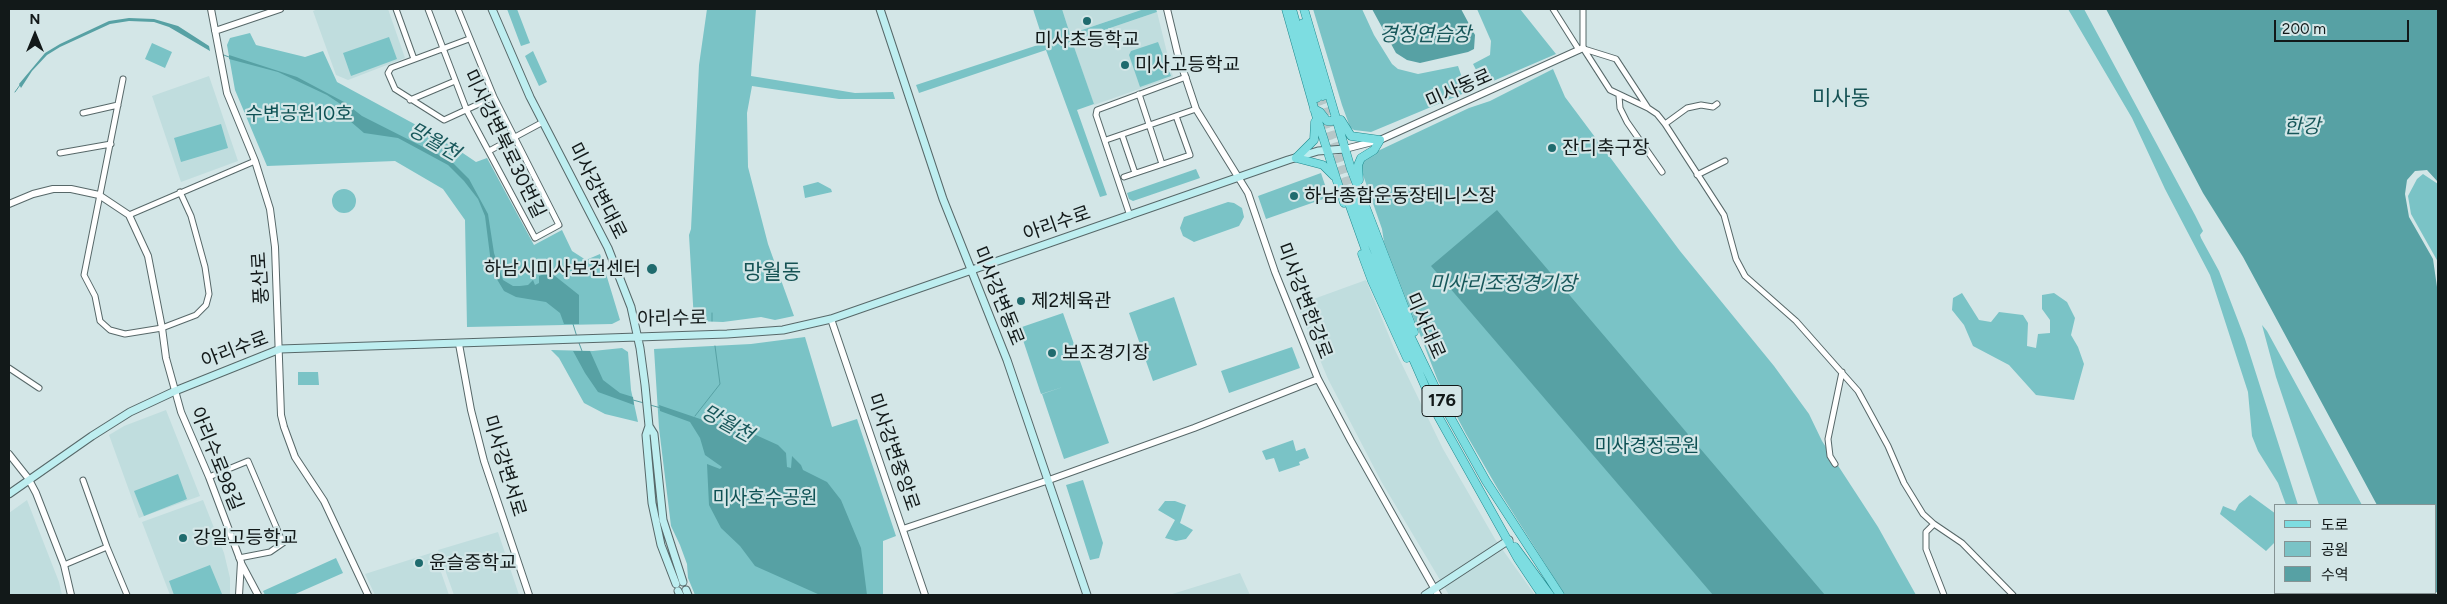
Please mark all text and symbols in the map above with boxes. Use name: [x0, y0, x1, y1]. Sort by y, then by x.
north arrow: [10, 10, 60, 60]
scale bar: [2277, 10, 2412, 42]
text: N: [30, 11, 40, 28]
marker: 미사초등학교: [1081, 15, 1093, 27]
text: 200 m: [2282, 20, 2326, 38]
water label: 경정연습장: [1379, 23, 1471, 47]
place label: 미사초등학교: [1035, 29, 1139, 51]
place label: 미사고등학교: [1135, 54, 1240, 76]
marker: 미사고등학교: [1119, 59, 1131, 71]
street label: 미사동로: [1422, 64, 1496, 114]
street label: 미사강변북로30번길: [458, 66, 550, 222]
district label: 미사동: [1812, 86, 1870, 112]
park label: 수변공원10호: [245, 103, 353, 125]
water label: 한강: [2284, 115, 2320, 139]
water label: 망월천: [404, 118, 464, 166]
place label: 잔디축구장: [1562, 137, 1649, 159]
street label: 미사강변대로: [563, 139, 631, 243]
marker: 잔디축구장: [1546, 142, 1558, 154]
place label: 하남종합운동장테니스장: [1304, 185, 1496, 207]
marker: 하남종합운동장테니스장: [1288, 190, 1300, 202]
street label: 아리수로: [1020, 202, 1094, 246]
street label: 미사강변한강로: [1271, 240, 1337, 362]
street label: 미사강변동로: [968, 243, 1028, 349]
street label: 풍산로: [248, 251, 274, 305]
place label: 하남시미사보건센터: [484, 258, 641, 280]
district label: 망월동: [743, 260, 801, 286]
marker: 하남시미사보건센터: [645, 262, 659, 276]
water label: 미사리조정경기장: [1429, 272, 1577, 296]
street label: 미사대로: [1400, 289, 1450, 363]
place label: 제2체육관: [1031, 290, 1112, 312]
marker: 제2체육관: [1015, 295, 1027, 307]
street label: 아리수로: [637, 307, 707, 331]
street label: 아리수로: [198, 327, 272, 373]
place label: 보조경기장: [1062, 342, 1149, 364]
marker: 보조경기장: [1046, 347, 1058, 359]
road number: 176: [1422, 386, 1462, 416]
street label: 미사강변중앙로: [862, 390, 924, 514]
water label: 망월천: [697, 400, 757, 448]
street label: 아리수로98길: [185, 404, 247, 514]
street label: 미사강변서로: [478, 413, 530, 519]
park label: 미사경정공원: [1595, 435, 1699, 457]
park label: 미사호수공원: [713, 487, 817, 509]
legend: [2274, 504, 2437, 594]
text: 도로: [2321, 516, 2349, 534]
place label: 강일고등학교: [193, 527, 298, 549]
marker: 강일고등학교: [177, 532, 189, 544]
text: 공원: [2321, 541, 2349, 559]
place label: 윤슬중학교: [429, 552, 516, 574]
marker: 윤슬중학교: [413, 557, 425, 569]
text: 수역: [2321, 566, 2349, 584]

